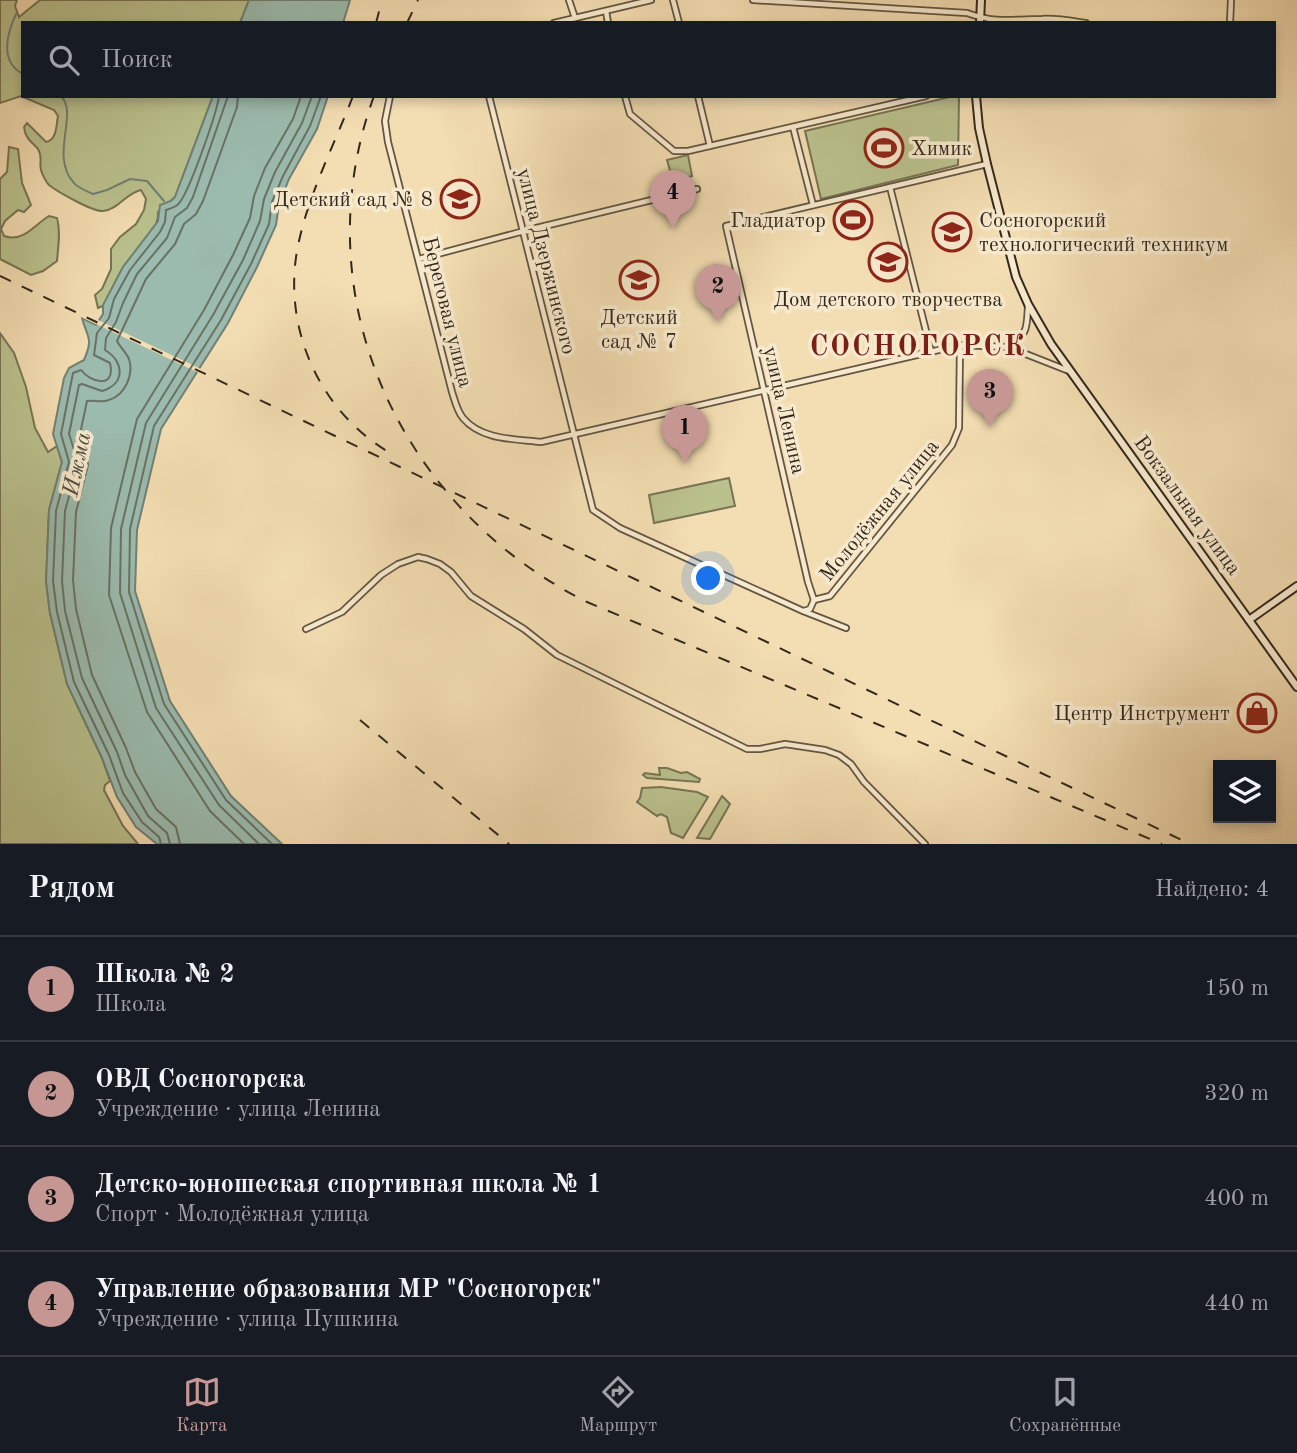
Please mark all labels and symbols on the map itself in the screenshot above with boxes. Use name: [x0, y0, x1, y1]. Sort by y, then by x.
sports icon: Химик: [863, 127, 905, 169]
place label: Химик: [911, 139, 972, 160]
street label: улица Дзержинского: [512, 166, 579, 357]
pin: 4: [650, 170, 696, 228]
school or university icon: Детский сад № 8: [439, 178, 481, 220]
place label: Детский сад № 8: [274, 190, 433, 211]
sports icon: Гладиатор: [832, 199, 874, 241]
place label: Гладиатор: [730, 211, 826, 232]
school or university icon: Сосногорский технологический техникум: [931, 211, 973, 253]
place label: Сосногорский технологический техникум: [979, 211, 1228, 256]
street label: Береговая улица: [418, 235, 475, 390]
school or university icon: Дом детского творчества: [867, 241, 909, 283]
school or university icon: Детский сад № 7: [618, 259, 660, 301]
pin: 2: [695, 264, 741, 322]
place label: Дом детского творчества: [773, 290, 1003, 311]
place label: Детский сад № 7: [600, 308, 678, 353]
district label: СОСНОГОРСК: [810, 333, 1026, 362]
street label: улица Ленина: [759, 344, 808, 476]
pin: 3: [967, 369, 1013, 427]
pin: 1: [662, 405, 708, 463]
water label: Ижма: [59, 430, 95, 499]
street label: Вокзальная улица: [1129, 432, 1244, 579]
street label: Молодёжная улица: [817, 436, 944, 586]
your location: [691, 561, 725, 595]
shop icon: Центр Инструмент: [1236, 692, 1278, 734]
place label: Центр Инструмент: [1054, 704, 1230, 725]

